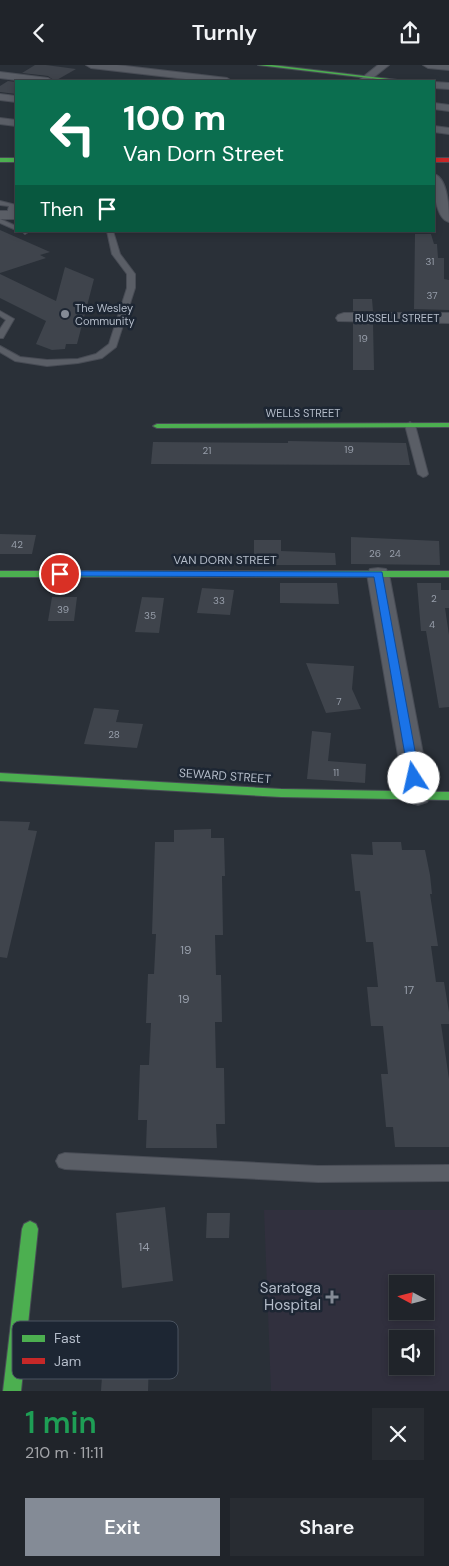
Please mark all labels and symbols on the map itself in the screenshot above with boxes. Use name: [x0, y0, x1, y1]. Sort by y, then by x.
house number: 31: [426, 255, 434, 268]
house number: 37: [426, 289, 438, 302]
place label: The Wesley Community: [75, 301, 135, 328]
marker: The Wesley Community: [59, 308, 71, 320]
street label: RUSSELL STREET: [355, 311, 439, 325]
house number: 19: [358, 332, 368, 345]
street label: WELLS STREET: [266, 406, 340, 420]
house number: 19: [344, 443, 354, 456]
house number: 21: [203, 444, 211, 457]
house number: 42: [11, 538, 23, 551]
house number: 26: [369, 547, 381, 560]
house number: 24: [389, 547, 401, 560]
street label: VAN DORN STREET: [173, 552, 277, 568]
pin: [39, 553, 81, 595]
house number: 2: [431, 592, 437, 605]
house number: 33: [213, 594, 225, 607]
house number: 39: [57, 603, 69, 616]
house number: 35: [144, 609, 156, 622]
house number: 4: [429, 618, 435, 631]
house number: 7: [336, 695, 342, 708]
house number: 28: [108, 728, 120, 741]
position arrow: [387, 751, 439, 803]
street label: SEWARD STREET: [179, 765, 272, 787]
house number: 11: [333, 766, 339, 779]
house number: 19: [180, 942, 192, 958]
house number: 17: [404, 982, 414, 998]
house number: 19: [178, 991, 190, 1007]
house number: 14: [138, 1239, 150, 1255]
north arrow: [389, 1275, 434, 1320]
place label: Saratoga Hospital: [260, 1278, 321, 1315]
marker: Saratoga Hospital: [325, 1290, 339, 1304]
legend: [12, 1321, 178, 1379]
text: Fast: [54, 1329, 81, 1347]
text: Jam: [54, 1352, 81, 1370]

